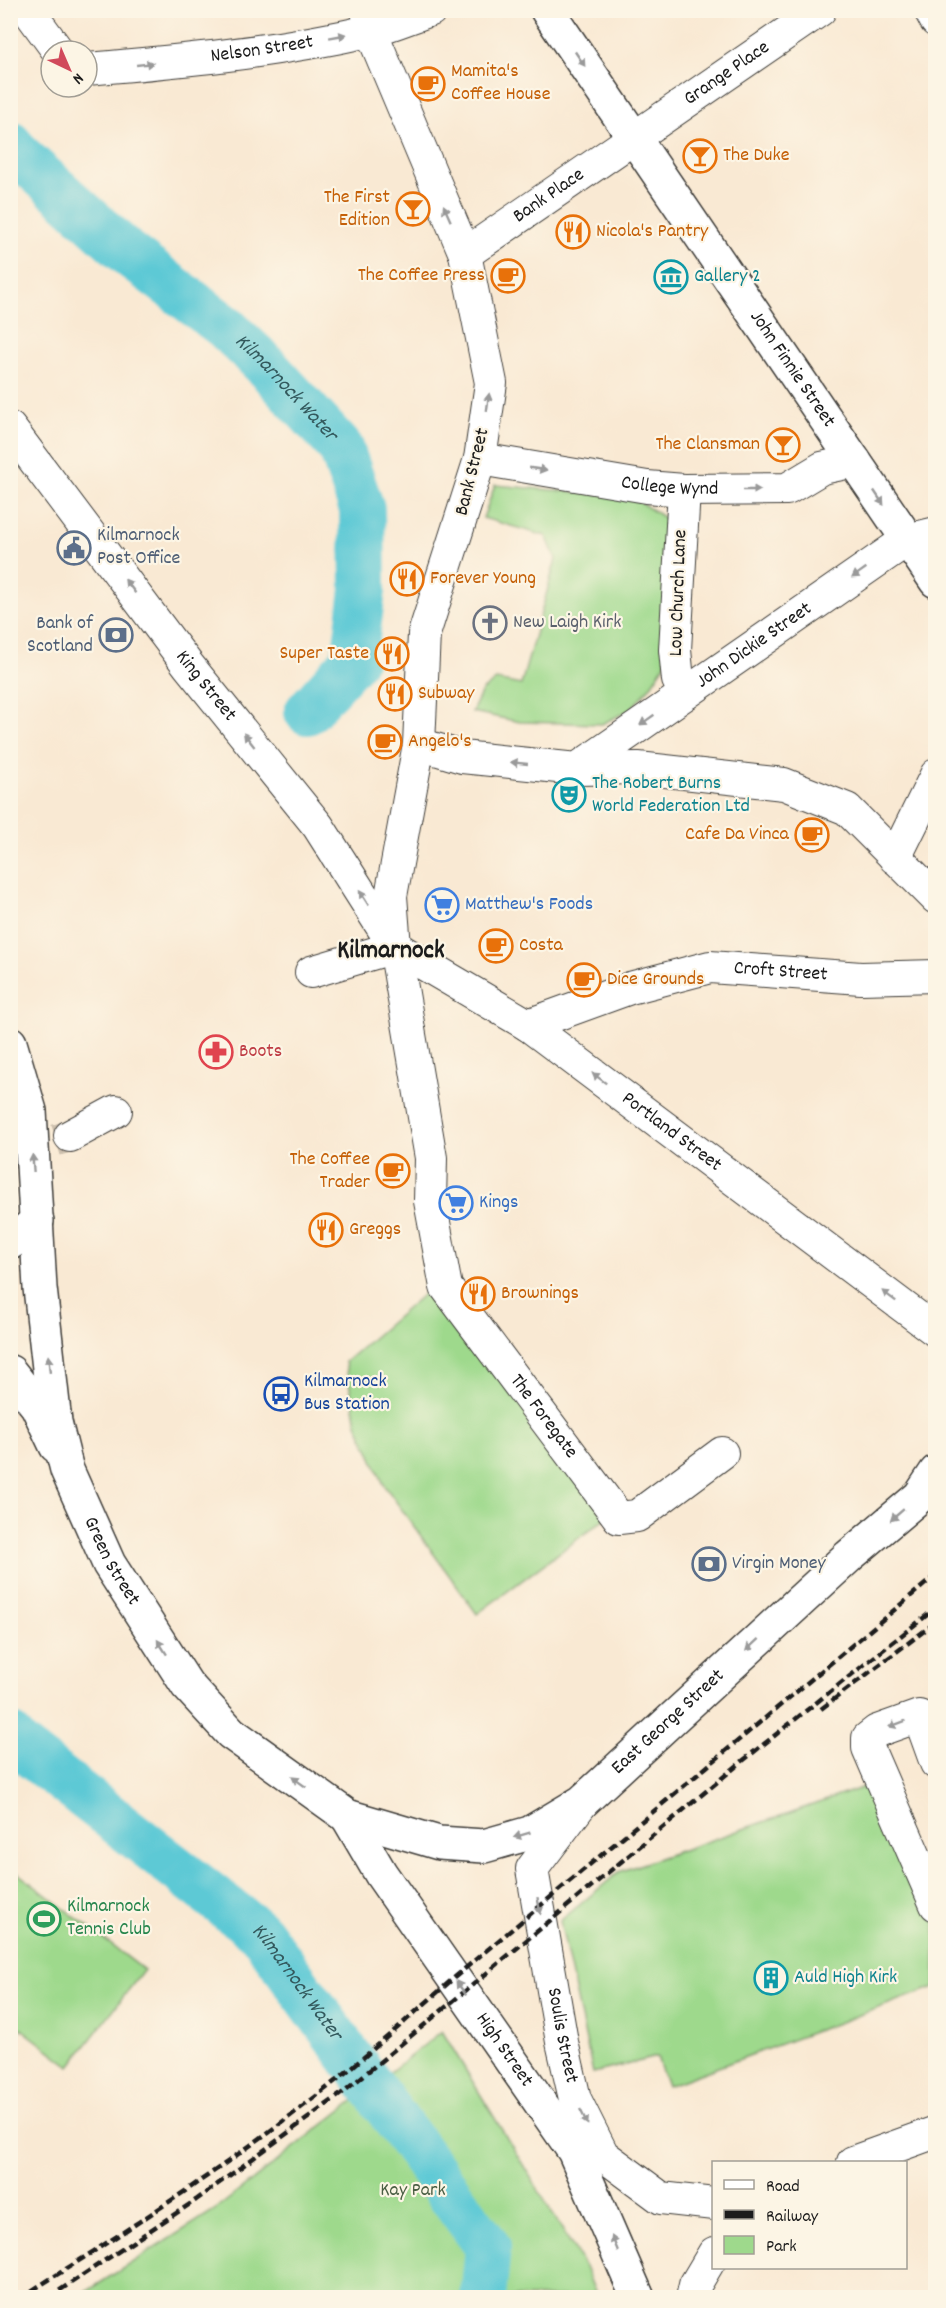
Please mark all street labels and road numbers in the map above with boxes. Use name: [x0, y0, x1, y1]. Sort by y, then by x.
street label: Nelson Street: [209, 29, 315, 71]
street label: Grange Place: [679, 34, 776, 113]
street label: Bank Place: [508, 162, 591, 231]
street label: John Finnie Street: [742, 305, 842, 434]
street label: Bank Street: [449, 425, 497, 519]
street label: College Wynd: [619, 469, 718, 504]
street label: Low Church Lane: [663, 529, 695, 657]
street label: John Dickie Street: [691, 596, 818, 696]
street label: King Street: [168, 645, 243, 728]
street label: Croft Street: [733, 955, 828, 990]
street label: Portland Street: [615, 1086, 727, 1179]
street label: The Foregate: [502, 1369, 584, 1465]
street label: Green Street: [76, 1512, 146, 1611]
street label: East George Street: [606, 1663, 731, 1782]
street label: Soulis Street: [539, 1986, 585, 2086]
street label: High Street: [468, 2007, 540, 2093]

